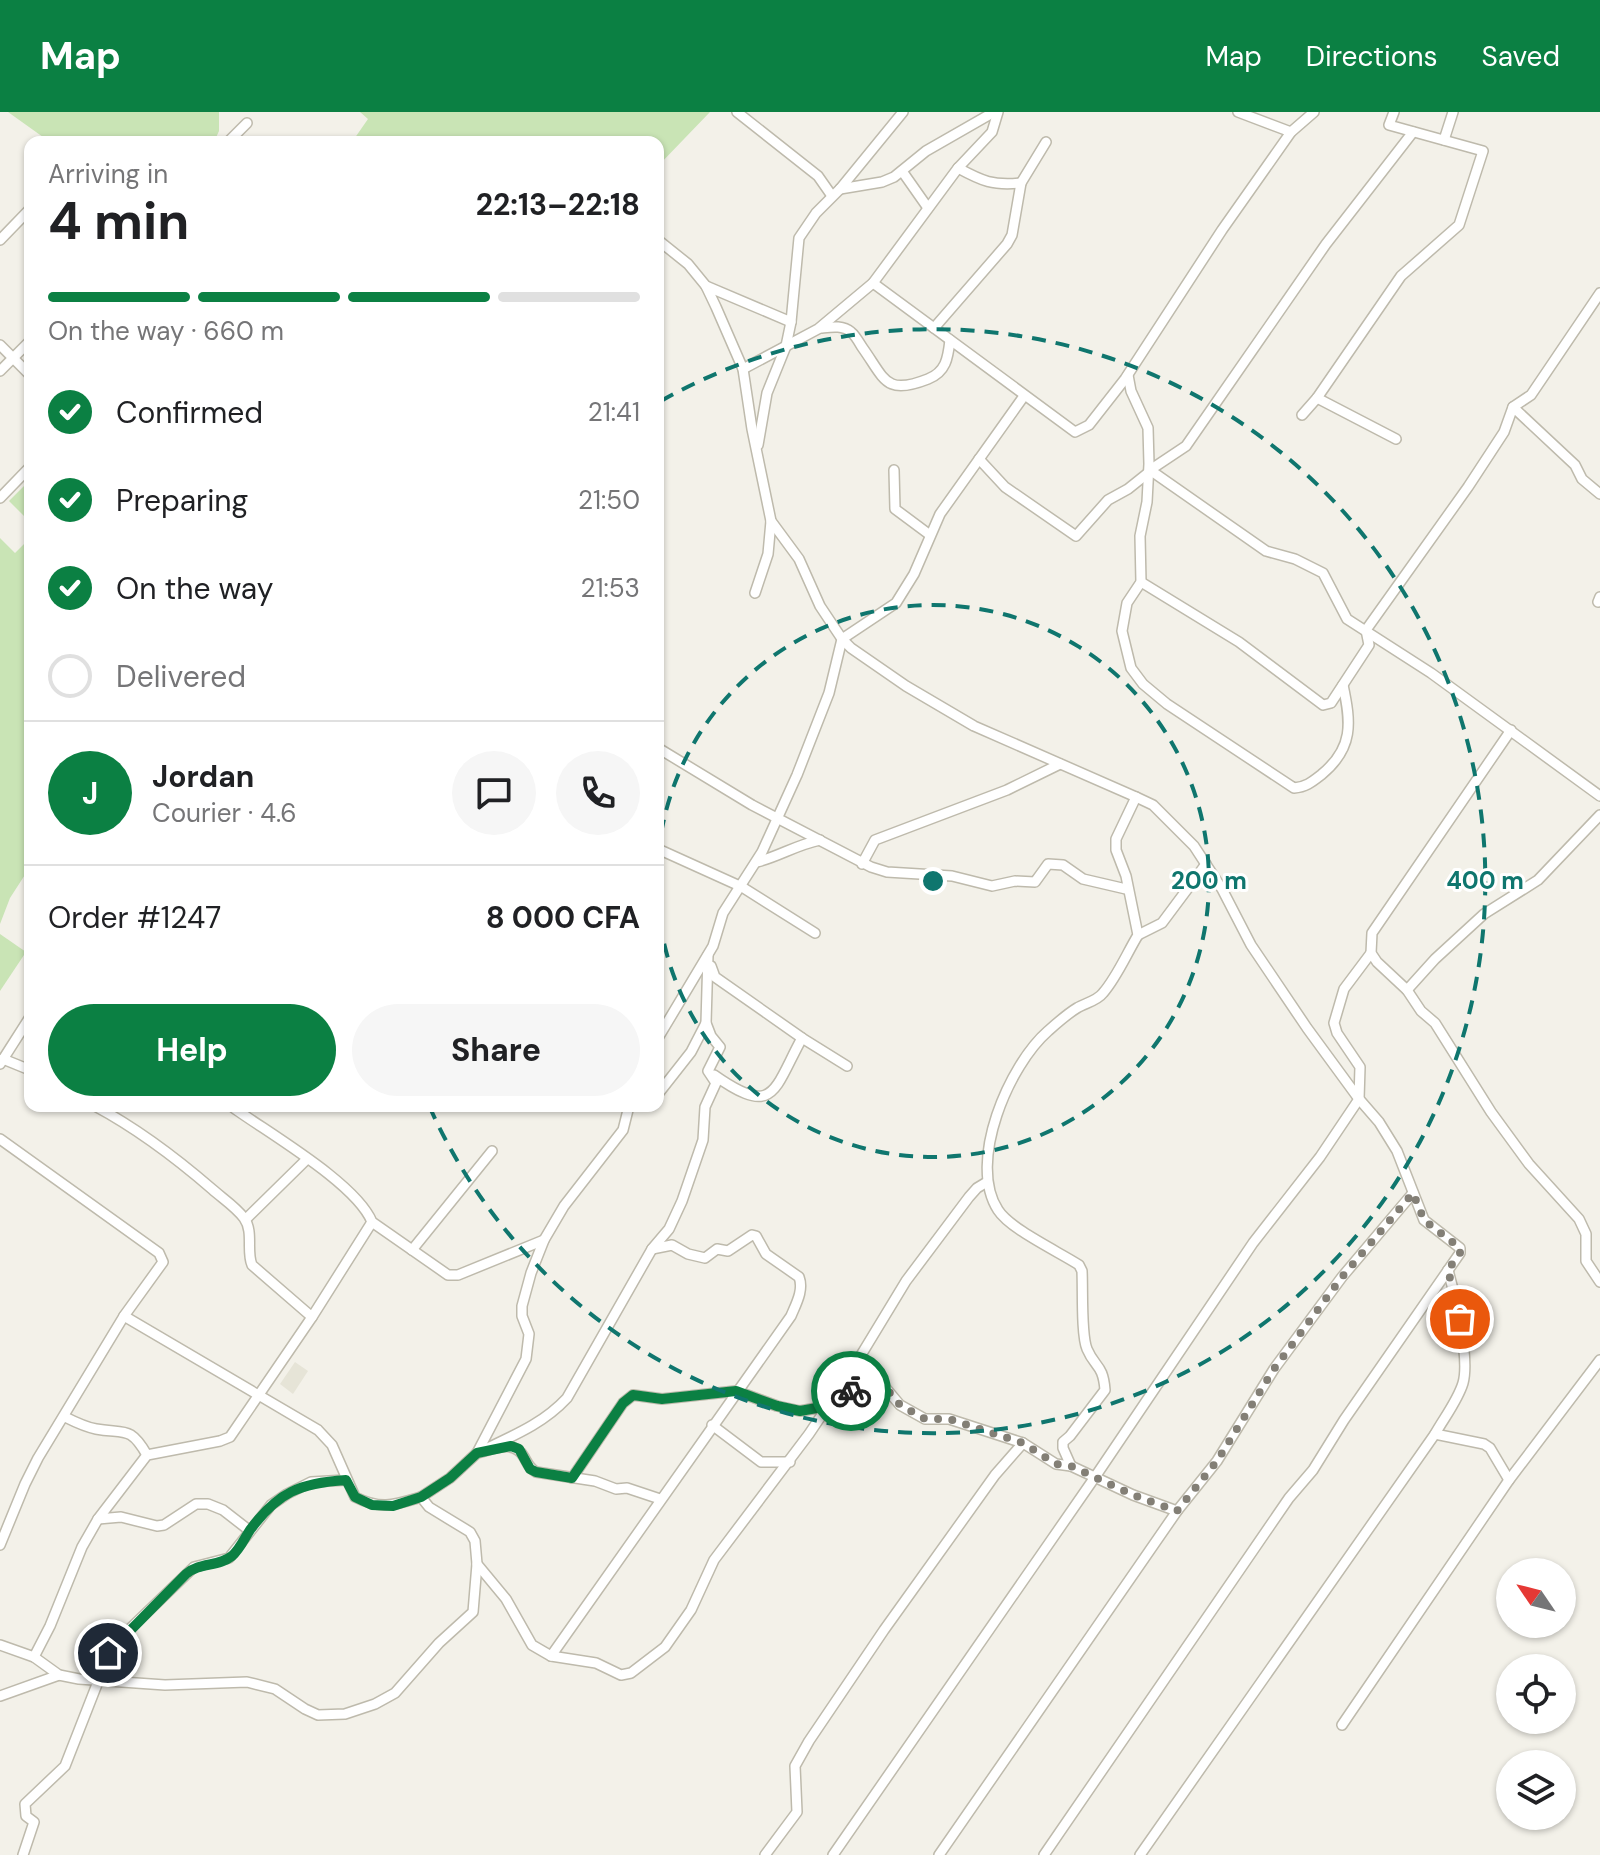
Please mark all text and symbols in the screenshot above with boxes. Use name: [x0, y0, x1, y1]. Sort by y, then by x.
text: Map: [40, 31, 121, 81]
text: Map: [1205, 38, 1262, 75]
text: Directions: [1306, 38, 1438, 75]
text: Saved: [1482, 38, 1560, 75]
text: Arriving in: [48, 157, 168, 191]
text: 22:13–22:18: [476, 185, 640, 224]
text: 4 min: [48, 187, 189, 255]
text: On the way · 660 m: [48, 314, 284, 348]
icon: check: [48, 390, 92, 434]
text: Confirmed: [116, 393, 263, 432]
text: 21:41: [588, 395, 640, 429]
icon: check: [48, 478, 92, 522]
text: Preparing: [116, 481, 248, 520]
text: 21:50: [578, 483, 640, 517]
icon: check: [48, 566, 92, 610]
text: On the way: [116, 569, 273, 608]
text: 21:53: [580, 571, 640, 605]
text: Delivered: [116, 657, 246, 696]
button: chat: [452, 751, 536, 835]
button: phone: [556, 751, 640, 835]
text: Jordan: [152, 757, 254, 796]
text: J: [82, 774, 98, 813]
text: Courier · 4.6: [152, 796, 297, 830]
text: 200 m: [1171, 865, 1247, 896]
text: 400 m: [1446, 865, 1524, 896]
centre of rings: [919, 867, 947, 895]
text: Order #1247: [48, 898, 221, 937]
text: 8 000 CFA: [486, 898, 640, 937]
button: Help: [48, 1004, 336, 1096]
button: Share: [352, 1004, 640, 1096]
pin: [1426, 1285, 1494, 1353]
icon: bag: [1438, 1297, 1482, 1341]
courier: [811, 1351, 891, 1431]
icon: bike: [829, 1369, 873, 1413]
north arrow: [1496, 1558, 1576, 1638]
map controls: [1496, 1558, 1576, 1830]
pin: [74, 1619, 142, 1687]
icon: home: [86, 1631, 130, 1675]
button: locate: [1496, 1654, 1576, 1734]
button: layers: [1496, 1750, 1576, 1830]

